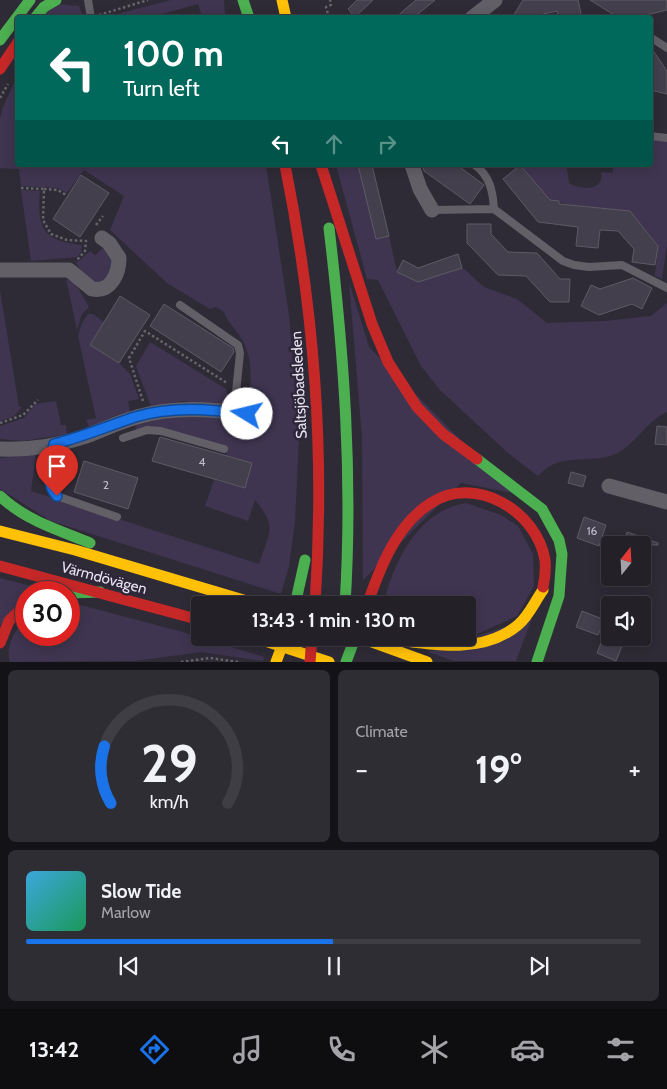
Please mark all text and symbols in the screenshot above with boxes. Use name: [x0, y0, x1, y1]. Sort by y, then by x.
text: 100 m: [123, 32, 224, 75]
icon: left: [40, 35, 105, 100]
text: Turn left: [123, 75, 200, 102]
icon: left: [267, 130, 295, 158]
icon: ahead: [320, 130, 348, 158]
icon: right: [373, 130, 401, 158]
street label: Saltsjöbadsleden: [287, 331, 311, 439]
position arrow: [220, 387, 272, 439]
pin: [36, 445, 78, 496]
icon: arrive: [43, 452, 71, 480]
house number: 4: [199, 454, 206, 469]
house number: 2: [103, 477, 109, 492]
house number: 16: [587, 523, 598, 538]
north arrow: [601, 536, 651, 586]
map controls: [601, 536, 651, 646]
street label: Värmdövägen: [59, 558, 149, 598]
speed limit sign: 30: [15, 581, 80, 646]
button: sound: [601, 596, 651, 646]
text: 13:43 · 1 min · 130 m: [252, 609, 415, 632]
text: Climate: [356, 722, 408, 741]
text: 29: [140, 732, 197, 795]
text: 19°: [475, 746, 521, 793]
text: −: [356, 752, 368, 786]
text: +: [629, 752, 641, 786]
text: km/h: [149, 791, 188, 812]
text: Slow Tide: [101, 880, 181, 903]
text: Marlow: [101, 903, 151, 922]
icon: previous: [115, 952, 143, 980]
icon: pause: [320, 952, 348, 980]
icon: next: [525, 952, 553, 980]
icon: directions: [137, 1032, 172, 1067]
icon: music: [230, 1032, 265, 1067]
icon: phone: [324, 1032, 359, 1067]
icon: climate: [417, 1032, 452, 1067]
icon: car: [510, 1032, 545, 1067]
icon: filters: [603, 1032, 638, 1067]
text: 13:42: [29, 1036, 79, 1063]

